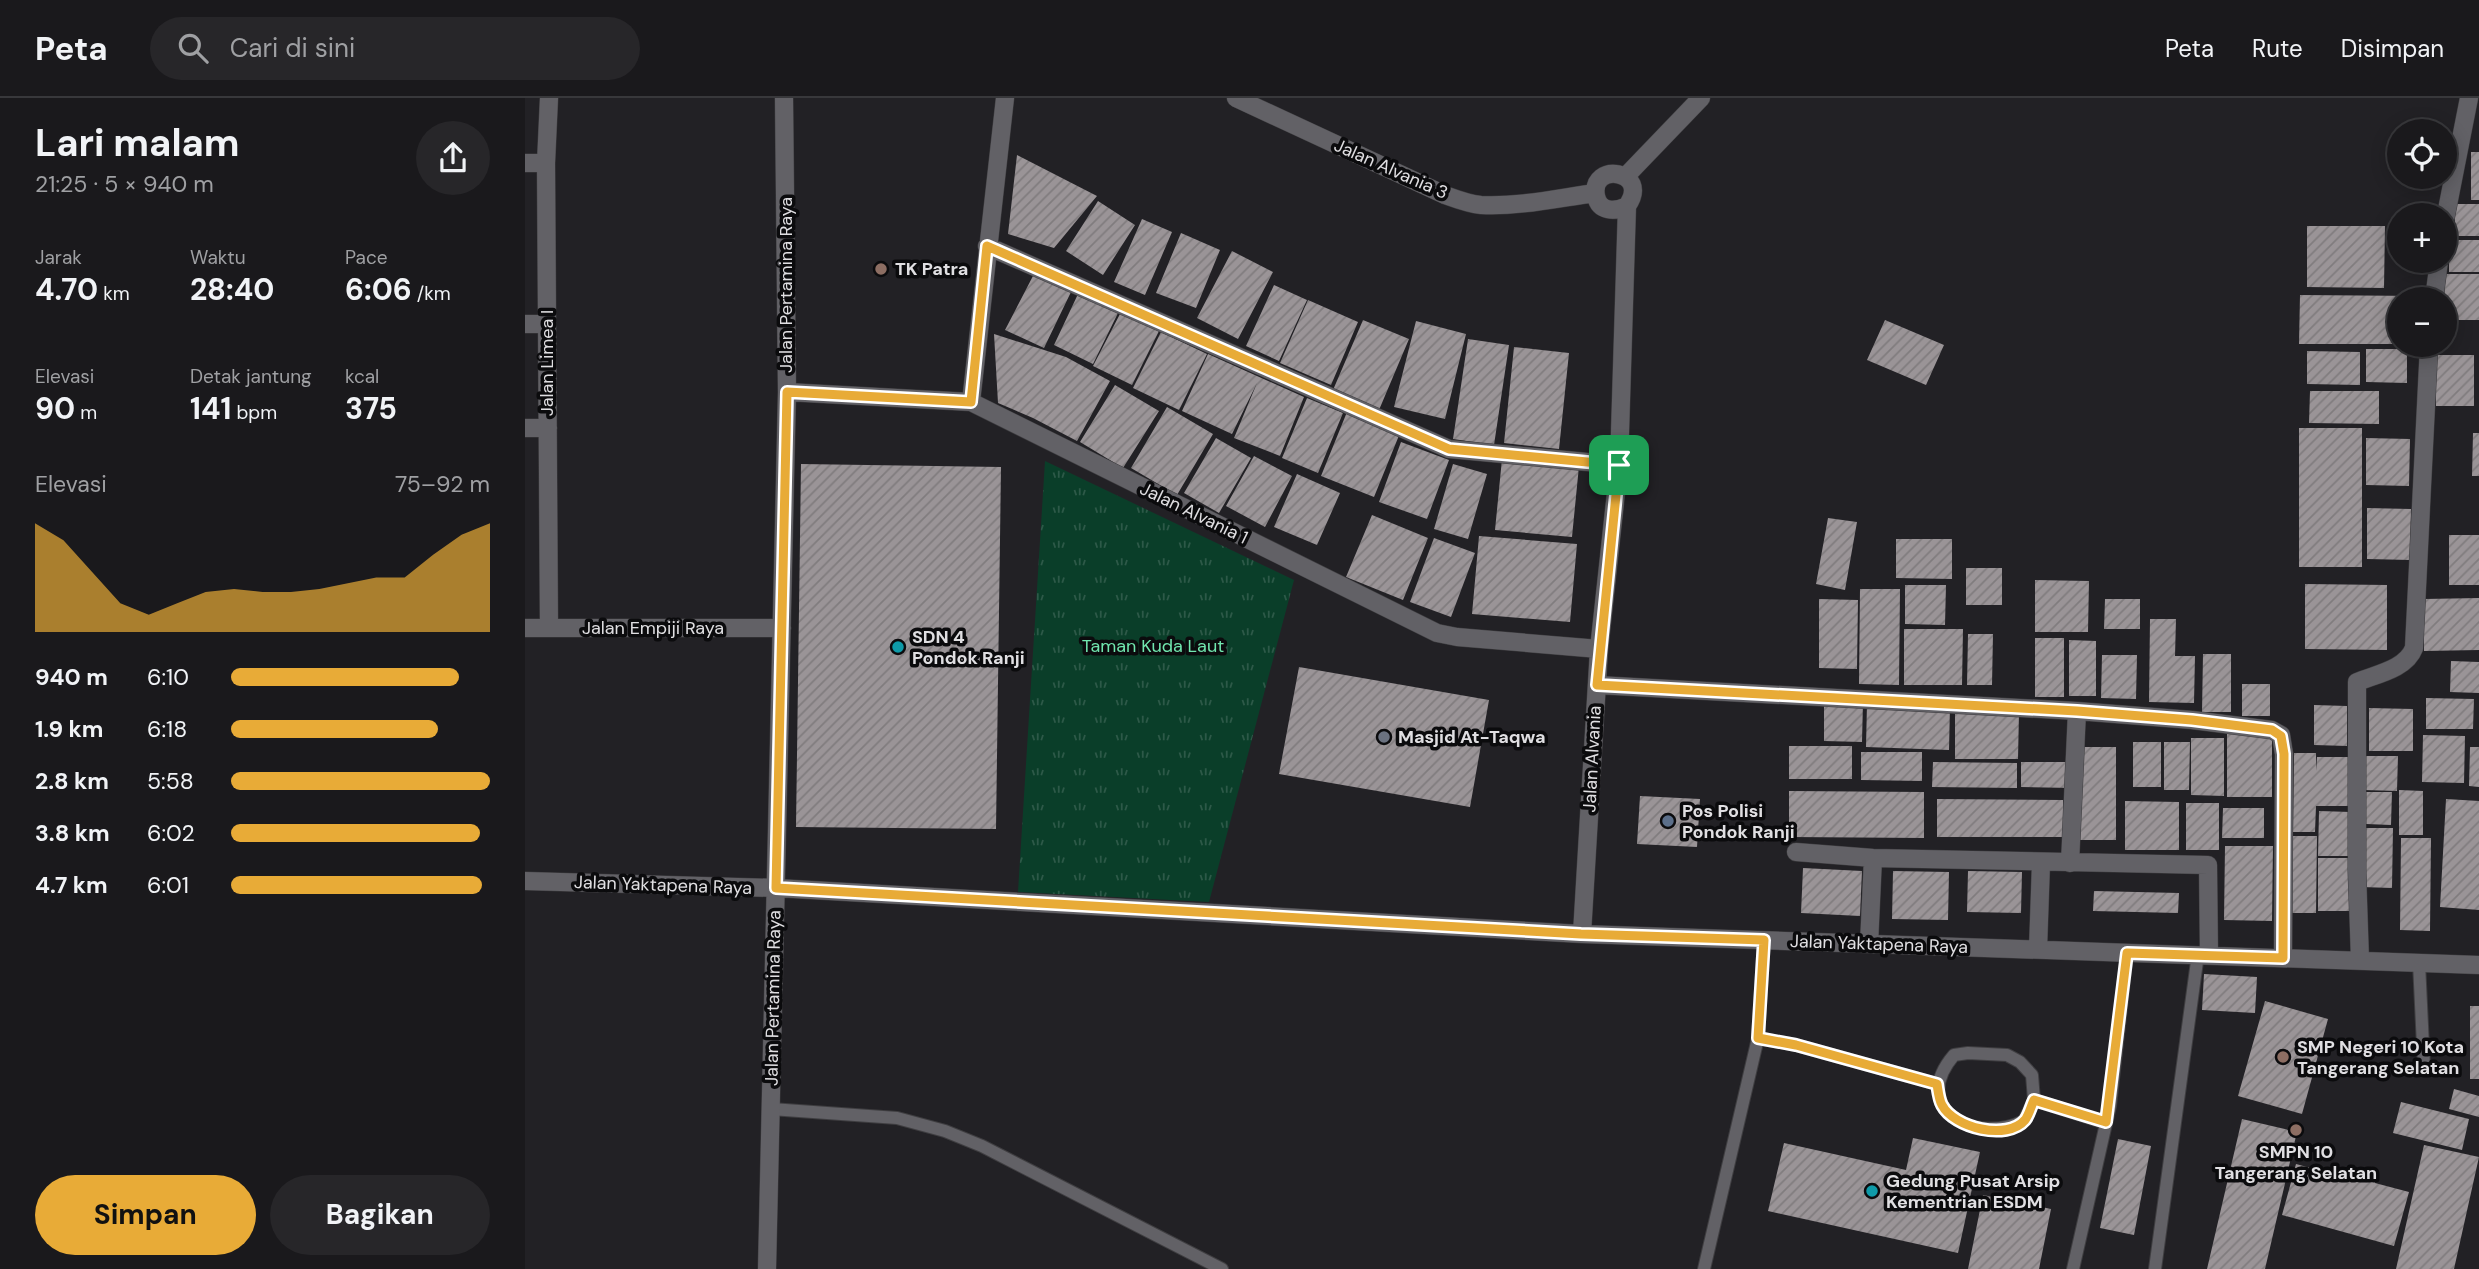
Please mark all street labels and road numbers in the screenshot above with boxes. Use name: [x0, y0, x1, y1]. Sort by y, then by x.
street label: Jalan Alvania 3: [1330, 133, 1452, 205]
street label: Jalan Pertamina Raya: [774, 197, 798, 373]
street label: Jalan Limea I: [535, 310, 559, 416]
street label: Jalan Alvania 1: [1136, 476, 1252, 550]
street label: Jalan Empiji Raya: [582, 616, 724, 640]
street label: Jalan Alvania: [1577, 705, 1607, 813]
street label: Jalan Yaktapena Raya: [574, 870, 752, 900]
street label: Jalan Pertamina Raya: [759, 910, 787, 1086]
street label: Jalan Yaktapena Raya: [1790, 929, 1968, 959]

